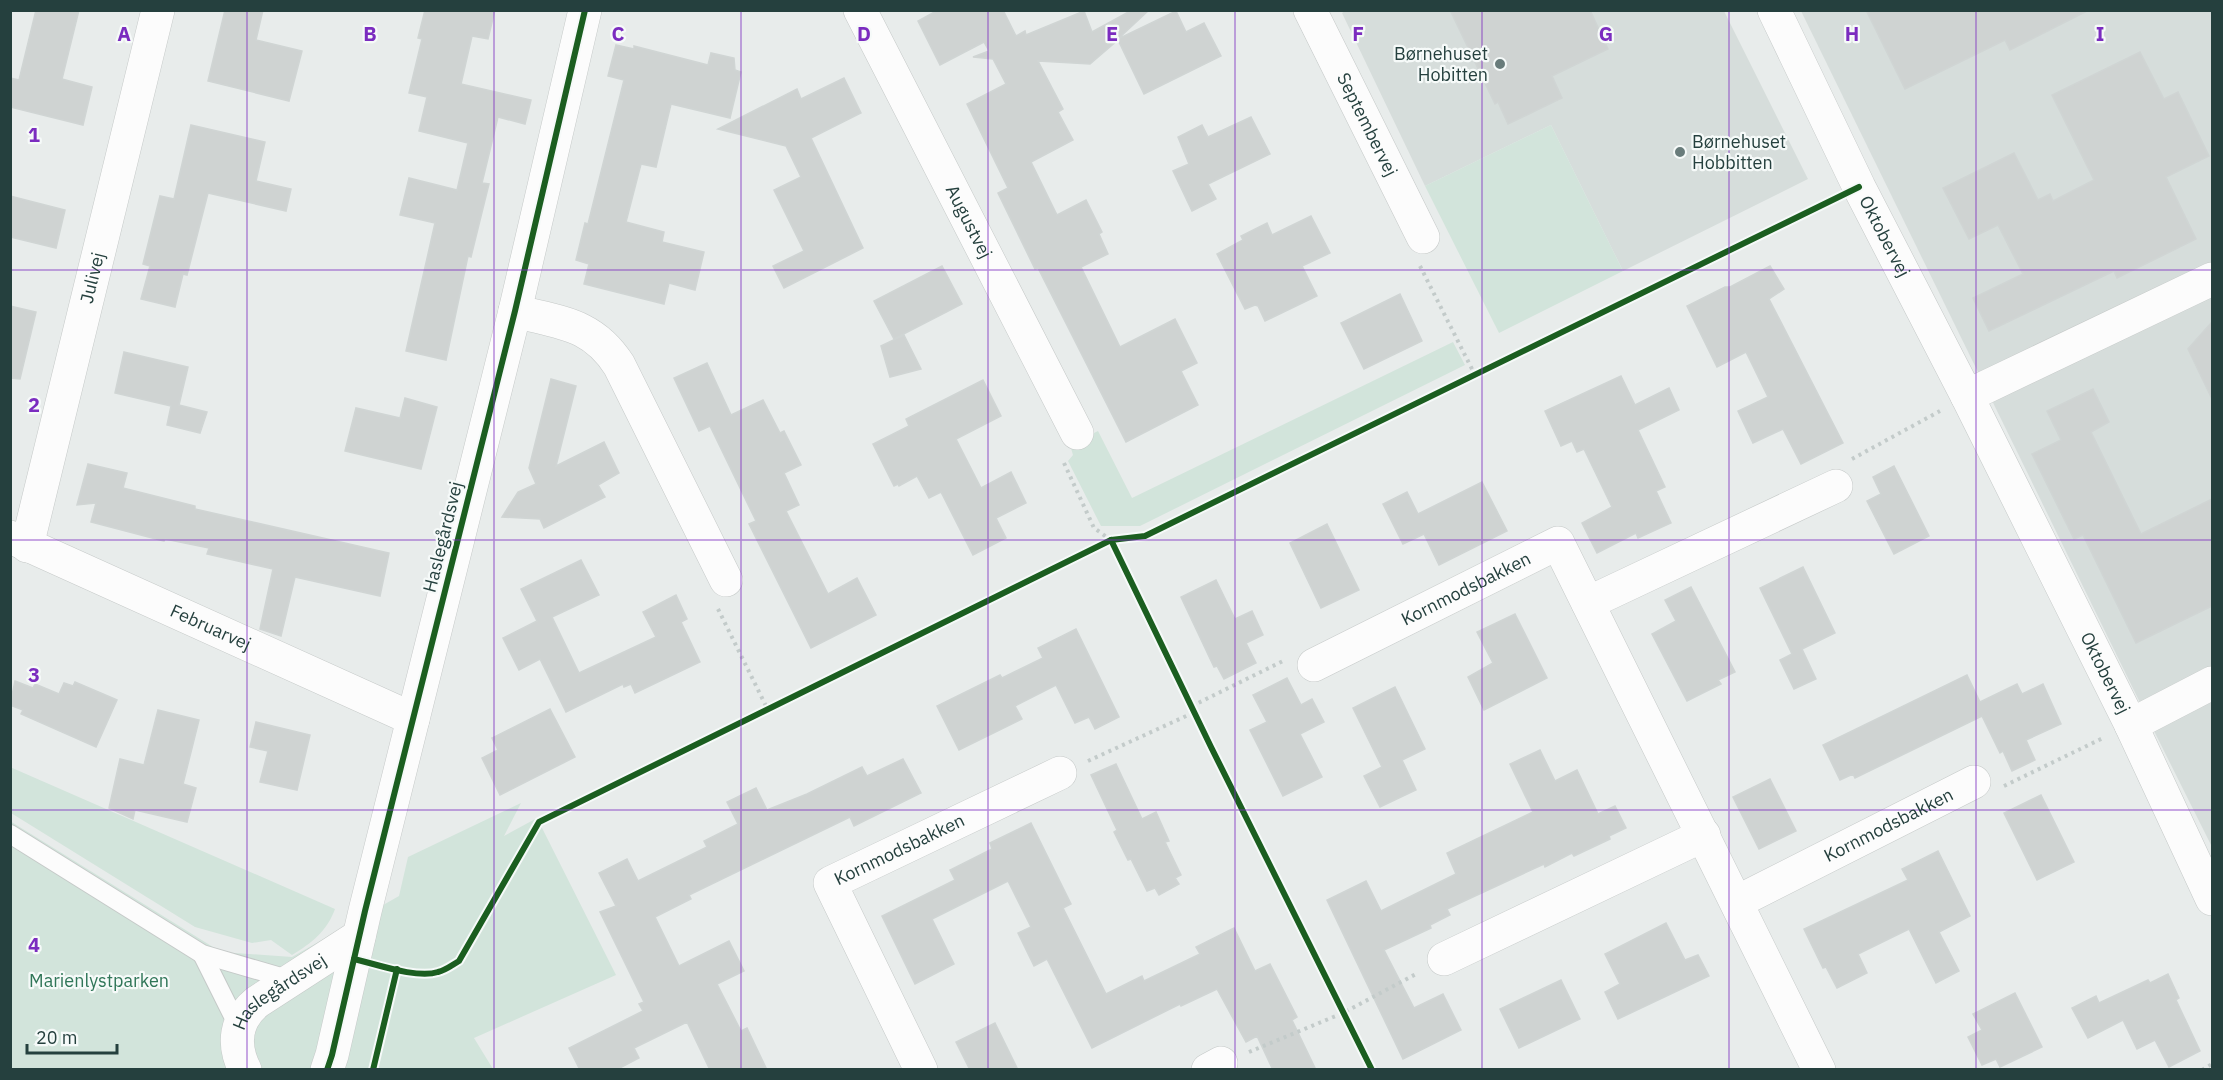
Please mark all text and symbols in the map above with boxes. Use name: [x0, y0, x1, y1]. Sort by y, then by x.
text: A: [117, 20, 131, 47]
text: B: [363, 20, 377, 47]
text: C: [611, 20, 625, 47]
text: D: [857, 20, 871, 47]
text: E: [1106, 20, 1118, 47]
text: F: [1352, 20, 1364, 47]
text: G: [1599, 20, 1613, 47]
text: H: [1845, 20, 1859, 47]
text: I: [2096, 20, 2104, 47]
place label: Børnehuset Hobitten: [1394, 42, 1488, 86]
marker: Børnehuset Hobitten: [1493, 57, 1507, 71]
street label: Septembervej: [1332, 69, 1403, 180]
text: 1: [28, 121, 40, 148]
place label: Børnehuset Hobbitten: [1692, 130, 1786, 174]
marker: Børnehuset Hobbitten: [1673, 145, 1687, 159]
street label: Augustvej: [941, 181, 997, 262]
street label: Oktobervej: [1854, 192, 1916, 281]
street label: Julivej: [75, 250, 109, 306]
text: 2: [28, 391, 40, 418]
street label: Haslegårdsvej: [418, 479, 467, 595]
street label: Kornmodsbakken: [1397, 547, 1534, 631]
street label: Februarvej: [167, 599, 255, 655]
street label: Oktobervej: [2075, 628, 2136, 717]
text: 3: [28, 661, 40, 688]
street label: Kornmodsbakken: [1820, 782, 1957, 867]
street label: Kornmodsbakken: [830, 808, 968, 890]
text: 4: [28, 931, 40, 958]
street label: Haslegårdsvej: [227, 948, 330, 1033]
park label: Marienlystparken: [29, 969, 169, 992]
scale bar: [27, 1017, 117, 1055]
text: 20 m: [36, 1026, 78, 1049]

